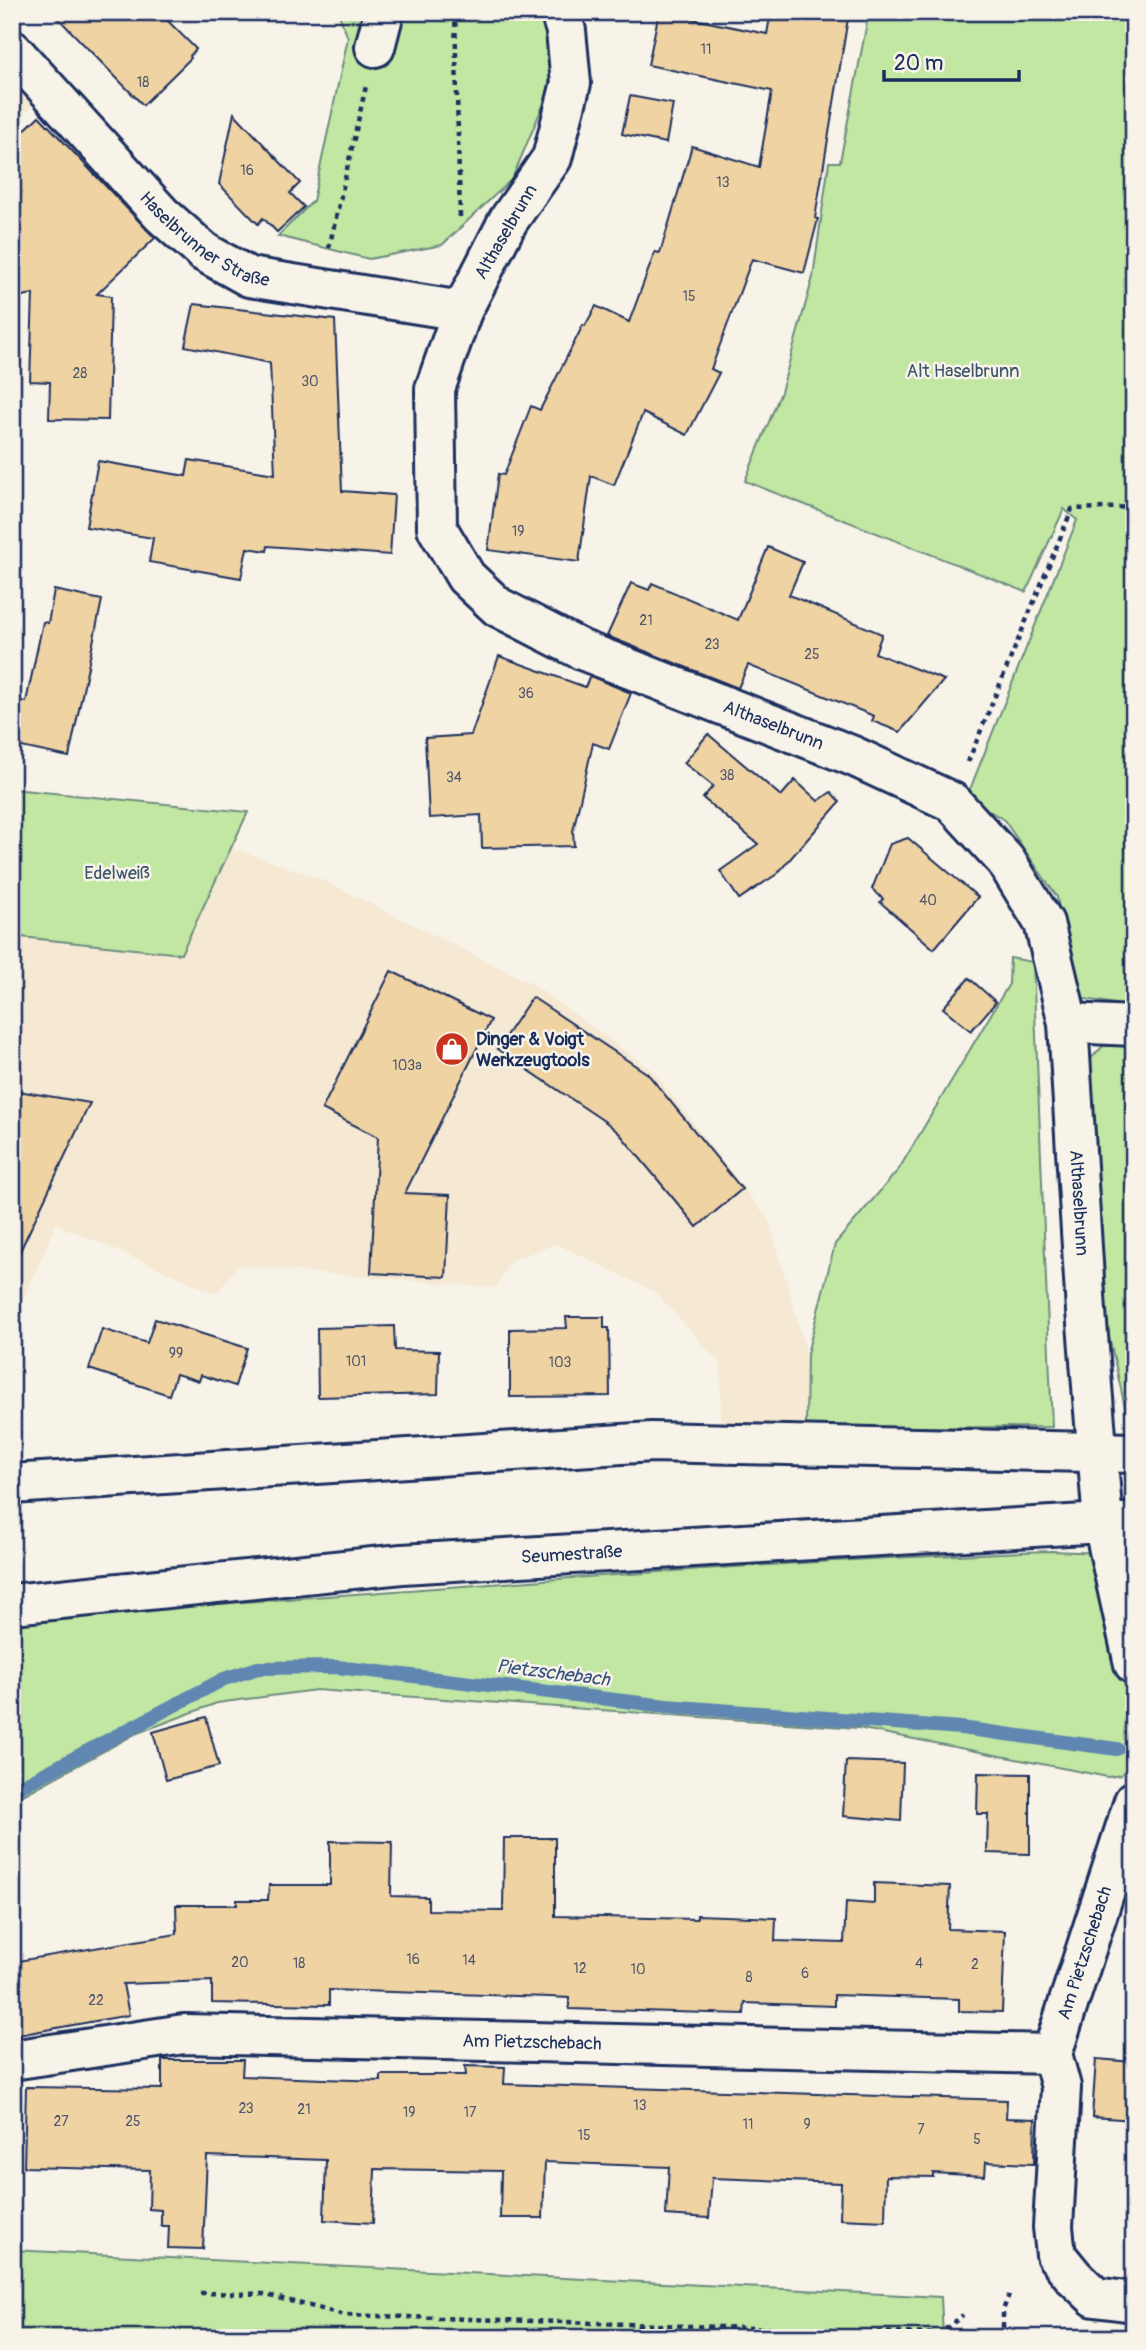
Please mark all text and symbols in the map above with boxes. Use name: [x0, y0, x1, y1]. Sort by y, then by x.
scale bar: [884, 38, 1018, 82]
house number: 11: [701, 41, 711, 58]
text: 20 m: [894, 50, 943, 77]
house number: 18: [137, 74, 149, 91]
house number: 16: [240, 162, 254, 179]
house number: 13: [716, 174, 730, 191]
street label: Althaselbrunn: [470, 180, 542, 284]
street label: Haselbrunner Straße: [135, 186, 271, 292]
house number: 15: [682, 288, 696, 305]
park label: Alt Haselbrunn: [907, 360, 1019, 383]
house number: 28: [73, 365, 87, 382]
house number: 30: [301, 373, 319, 390]
house number: 19: [512, 523, 524, 540]
house number: 21: [639, 612, 653, 629]
house number: 23: [704, 636, 720, 653]
house number: 25: [804, 646, 820, 663]
house number: 36: [518, 685, 534, 702]
street label: Althaselbrunn: [720, 695, 827, 755]
house number: 38: [720, 767, 734, 784]
house number: 34: [446, 769, 462, 786]
park label: Edelweiß: [84, 862, 150, 885]
house number: 40: [919, 892, 937, 909]
place label: Dinger & Voigt Werkzeugtools: [476, 1028, 590, 1072]
shop icon: Dinger & Voigt Werkzeugtools: [433, 1030, 471, 1068]
house number: 103a: [392, 1057, 422, 1074]
street label: Althaselbrunn: [1064, 1149, 1094, 1256]
house number: 99: [169, 1345, 183, 1362]
house number: 101: [346, 1353, 366, 1370]
house number: 103: [549, 1354, 572, 1371]
street label: Seumestraße: [520, 1540, 623, 1569]
water label: Pietzschebach: [495, 1654, 612, 1692]
street label: Am Pietzschebach: [1053, 1883, 1117, 2023]
house number: 16: [406, 1951, 420, 1968]
house number: 14: [462, 1952, 476, 1969]
house number: 20: [231, 1954, 249, 1971]
house number: 18: [293, 1955, 305, 1972]
house number: 4: [915, 1955, 923, 1972]
house number: 2: [971, 1956, 979, 1973]
house number: 12: [573, 1960, 587, 1977]
house number: 10: [630, 1961, 646, 1978]
house number: 6: [801, 1965, 809, 1982]
house number: 8: [745, 1969, 753, 1986]
house number: 22: [88, 1992, 104, 2009]
street label: Am Pietzschebach: [462, 2029, 602, 2055]
house number: 13: [633, 2097, 647, 2114]
house number: 23: [238, 2100, 254, 2117]
house number: 21: [297, 2101, 311, 2118]
house number: 19: [403, 2104, 415, 2121]
house number: 17: [464, 2104, 477, 2121]
house number: 27: [53, 2113, 69, 2130]
house number: 25: [125, 2113, 141, 2130]
house number: 11: [743, 2116, 753, 2133]
house number: 9: [803, 2116, 811, 2133]
house number: 7: [917, 2121, 925, 2138]
house number: 15: [577, 2127, 591, 2144]
house number: 5: [973, 2131, 981, 2148]

